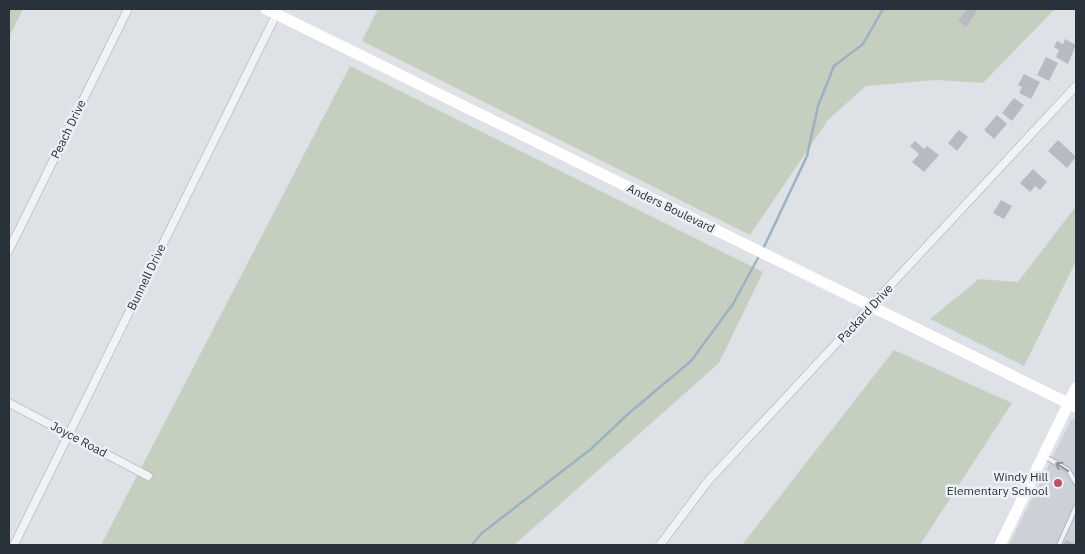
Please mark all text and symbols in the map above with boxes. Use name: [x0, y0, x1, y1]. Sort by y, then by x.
street label: Peach Drive: [47, 97, 89, 161]
street label: Anders Boulevard: [625, 180, 717, 236]
street label: Bunnell Drive: [123, 241, 169, 313]
street label: Packard Drive: [834, 280, 896, 345]
street label: Joyce Road: [48, 418, 110, 460]
one-way arrow: [1055, 462, 1069, 472]
place label: Windy Hill Elementary School: [947, 469, 1048, 498]
marker: Windy Hill Elementary School: [1052, 477, 1064, 489]

